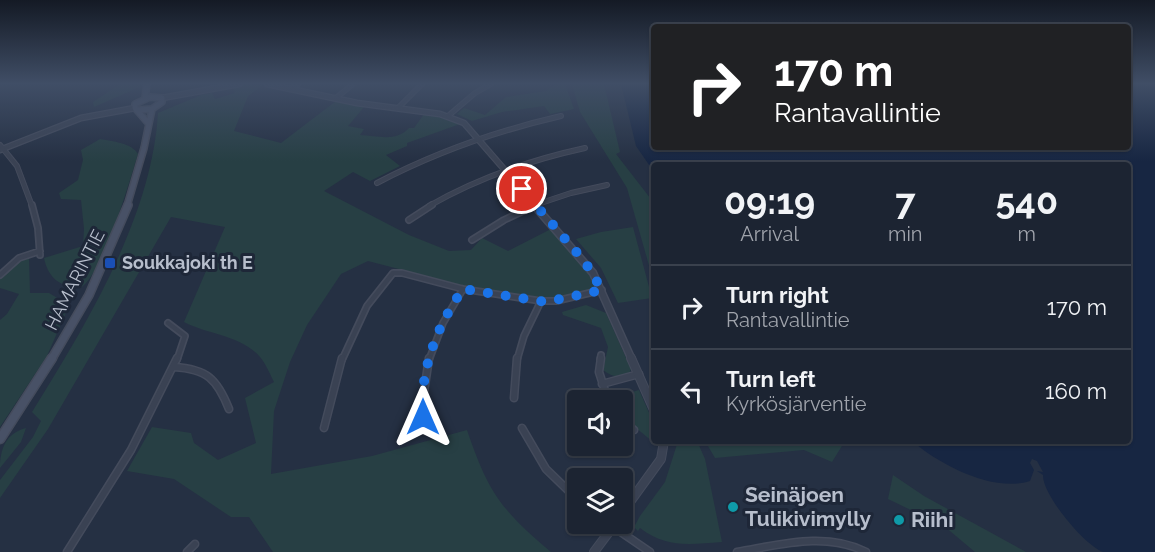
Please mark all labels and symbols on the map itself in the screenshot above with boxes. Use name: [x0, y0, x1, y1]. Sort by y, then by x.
pin: [496, 163, 547, 214]
street label: HAMARINTIE: [40, 226, 109, 334]
place label: Soukkajoki th E: [122, 252, 253, 273]
marker: Soukkajoki th E: [103, 256, 117, 270]
position arrow: [391, 385, 455, 449]
place label: Seinäjoen Tulikivimylly: [745, 482, 871, 531]
marker: Seinäjoen Tulikivimylly: [726, 500, 740, 514]
place label: Riihi: [911, 507, 954, 532]
marker: Riihi: [892, 513, 906, 527]

